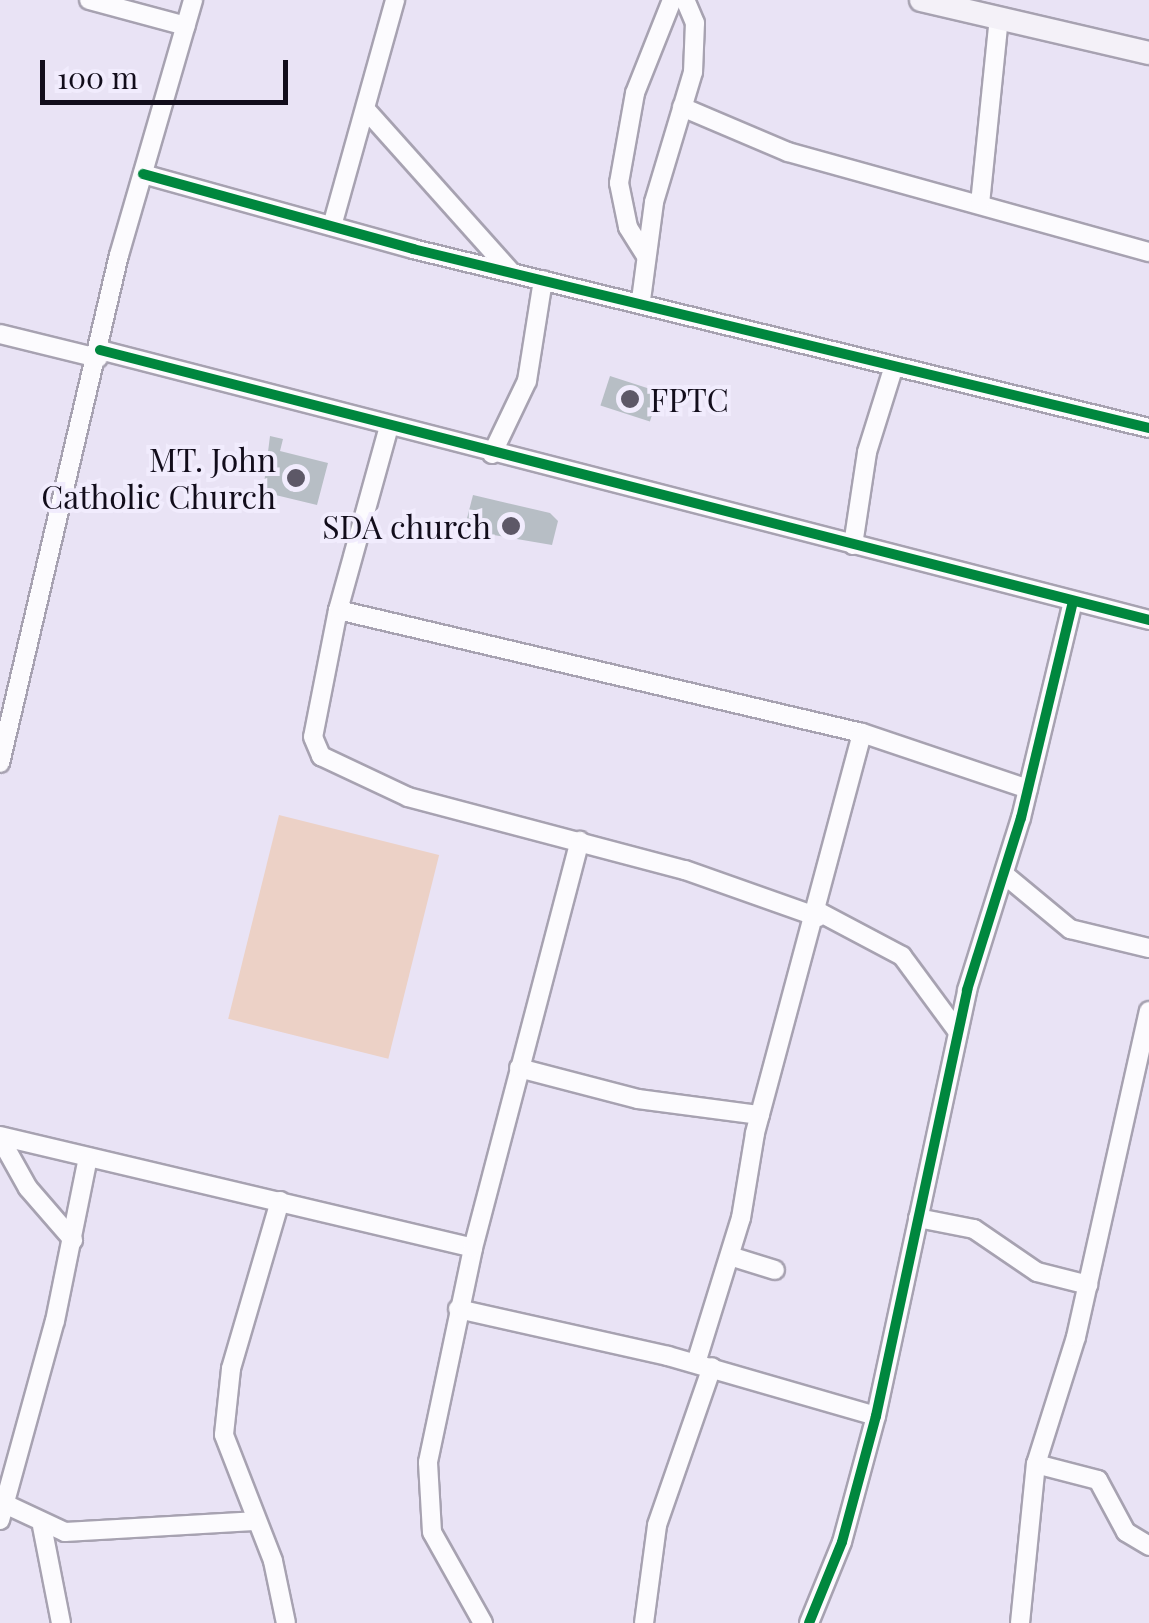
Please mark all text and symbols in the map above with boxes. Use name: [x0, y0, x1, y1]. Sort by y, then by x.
scale bar: [45, 40, 292, 102]
text: 100 m: [57, 57, 138, 97]
place label: FPTC: [650, 380, 729, 418]
marker: FPTC: [619, 388, 641, 410]
place label: MT. John Catholic Church: [41, 441, 276, 516]
marker: MT. John Catholic Church: [285, 467, 307, 489]
place label: SDA church: [322, 507, 491, 545]
marker: SDA church: [500, 515, 522, 537]

